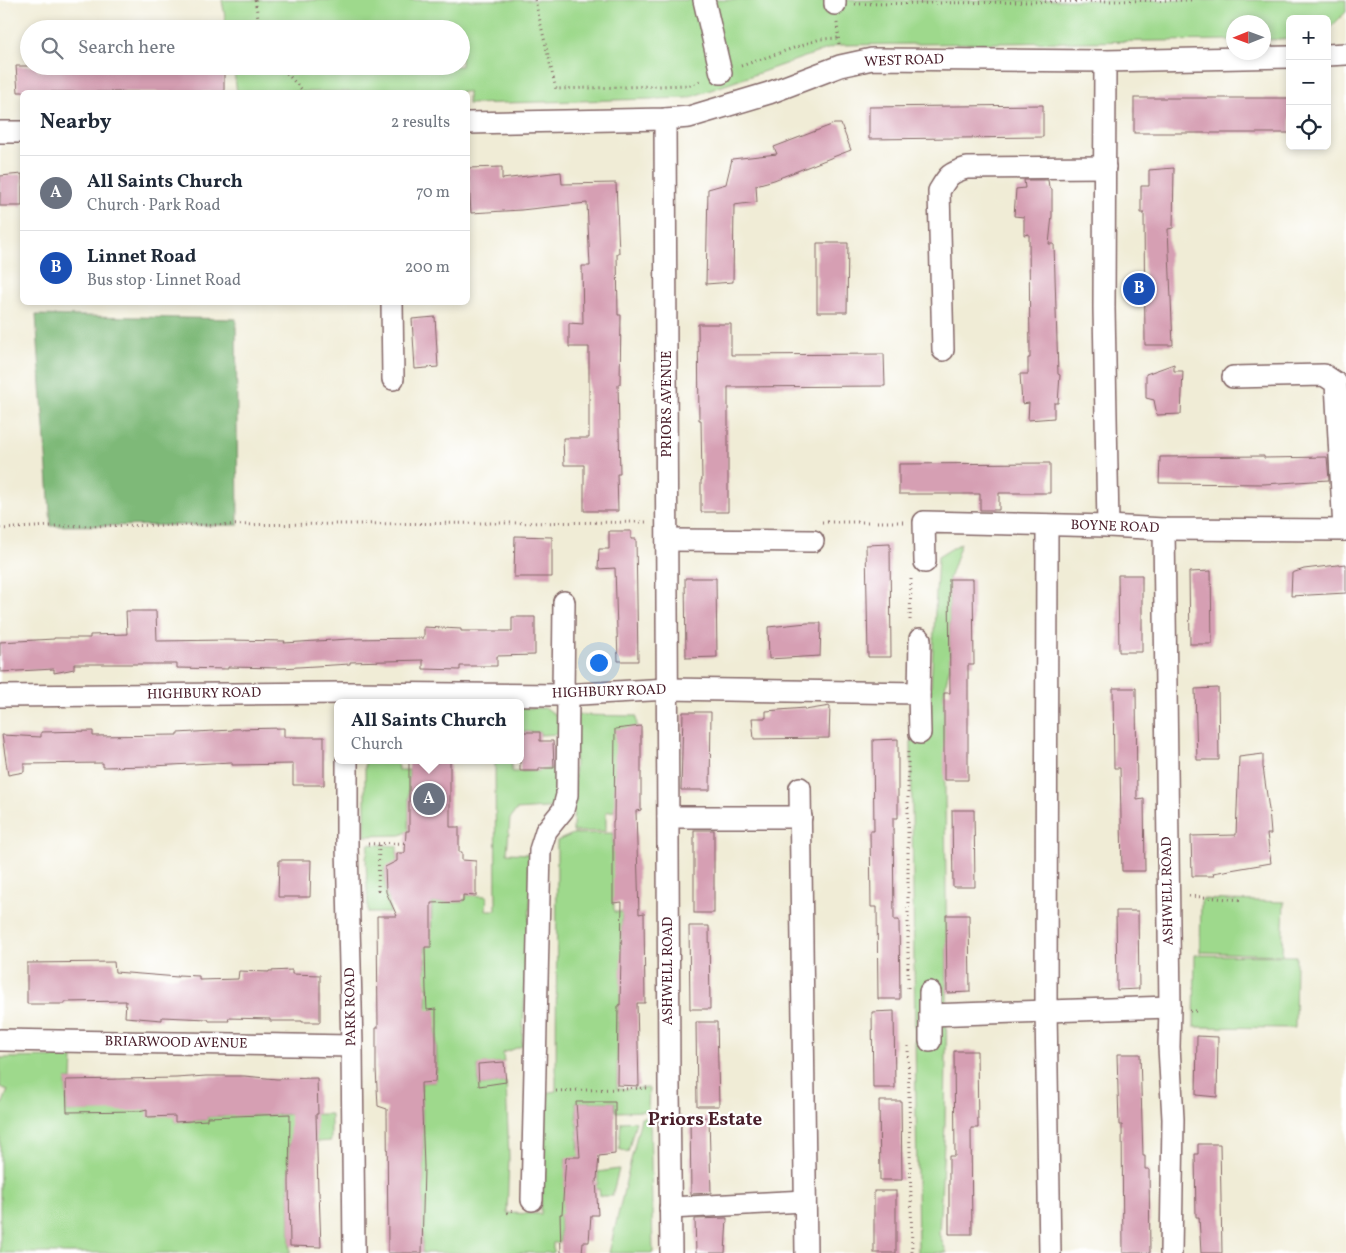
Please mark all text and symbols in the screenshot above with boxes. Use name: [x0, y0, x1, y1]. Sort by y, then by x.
north arrow: [1226, 15, 1271, 60]
map controls: [1286, 15, 1331, 150]
button: +: [1286, 15, 1331, 60]
search box: [20, 20, 470, 75]
icon: search: [38, 34, 66, 62]
text: Search here: [78, 35, 175, 61]
street label: WEST ROAD: [864, 50, 944, 72]
button: −: [1286, 60, 1331, 105]
button: locate: [1286, 105, 1331, 150]
text: Nearby: [40, 108, 111, 137]
text: 2 results: [391, 112, 450, 134]
text: All Saints Church: [87, 169, 243, 195]
text: A: [50, 182, 62, 204]
text: 70 m: [416, 182, 450, 204]
text: Church · Park Road: [87, 195, 221, 217]
text: Linnet Road: [87, 244, 196, 270]
text: B: [51, 257, 61, 279]
text: 200 m: [405, 257, 450, 279]
text: Bus stop · Linnet Road: [87, 270, 241, 292]
pin: B: [1123, 270, 1155, 308]
street label: PRIORS AVENUE: [658, 350, 677, 458]
street label: BOYNE ROAD: [1070, 516, 1160, 538]
your location: [586, 650, 612, 676]
street label: HIGHBURY ROAD: [552, 681, 666, 703]
street label: HIGHBURY ROAD: [147, 684, 261, 704]
popup: [334, 699, 524, 764]
text: All Saints Church: [351, 708, 507, 734]
text: Church: [351, 734, 403, 756]
pin: A: [413, 780, 445, 818]
street label: ASHWELL ROAD: [1158, 837, 1178, 945]
street label: ASHWELL ROAD: [659, 917, 678, 1025]
street label: PARK ROAD: [341, 967, 361, 1047]
street label: BRIARWOOD AVENUE: [104, 1032, 248, 1054]
district label: Priors Estate: [648, 1107, 763, 1133]

